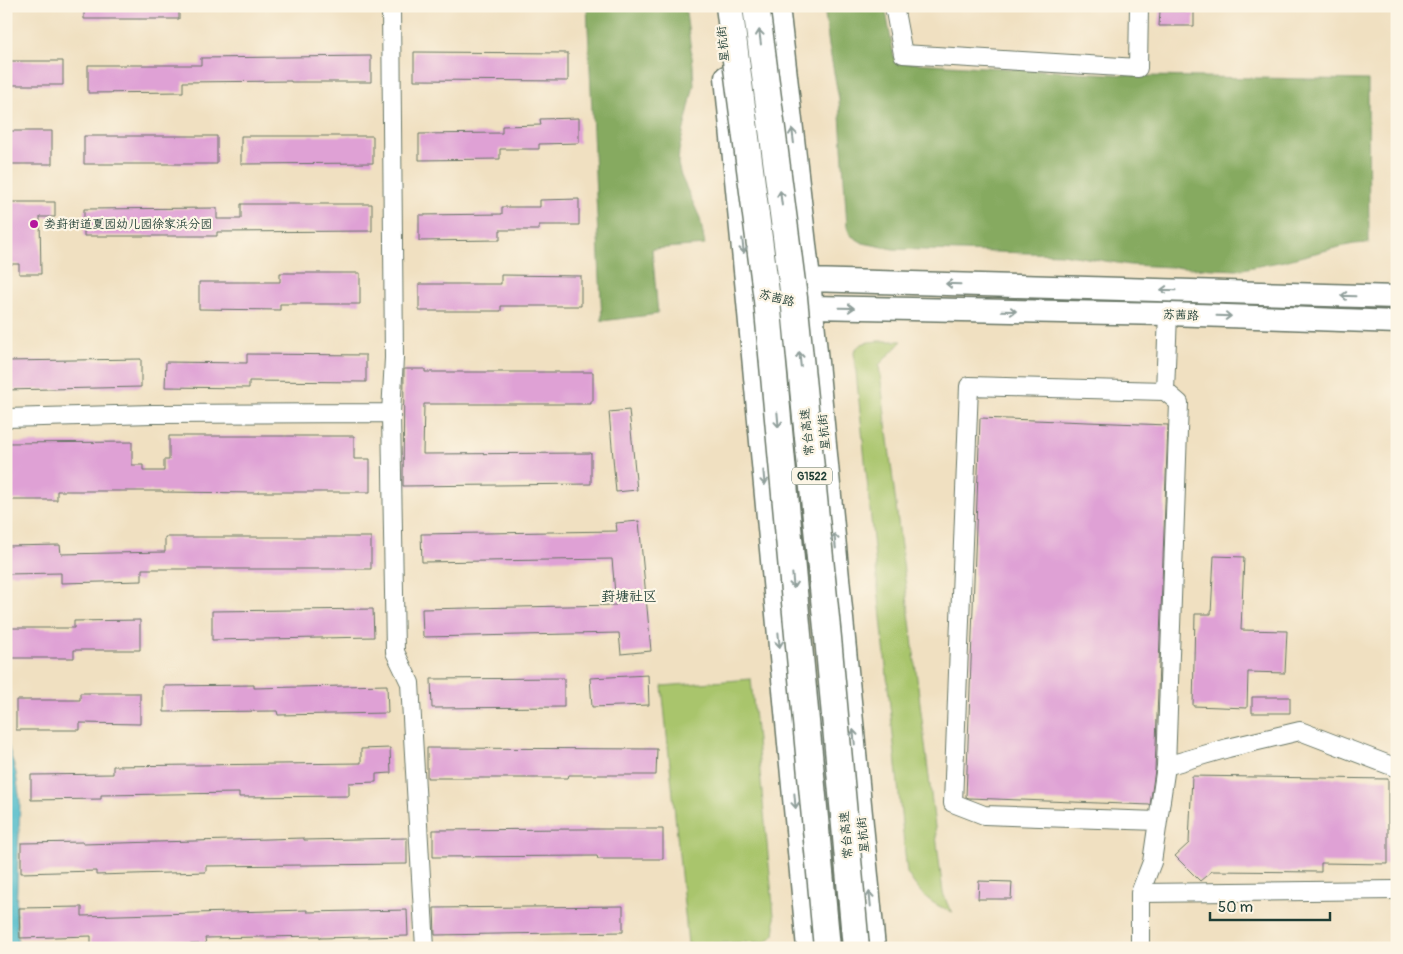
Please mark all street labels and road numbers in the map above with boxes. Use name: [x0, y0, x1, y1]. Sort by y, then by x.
street label: 星杭街: [714, 25, 733, 63]
street label: 苏茜路: [758, 287, 796, 310]
street label: 苏茜路: [1163, 307, 1199, 324]
street label: 常台高速: [798, 407, 817, 457]
street label: 星杭街: [815, 413, 834, 451]
road number: G1522: [792, 468, 832, 484]
street label: 常台高速: [837, 810, 856, 860]
street label: 星杭街: [854, 816, 873, 854]

